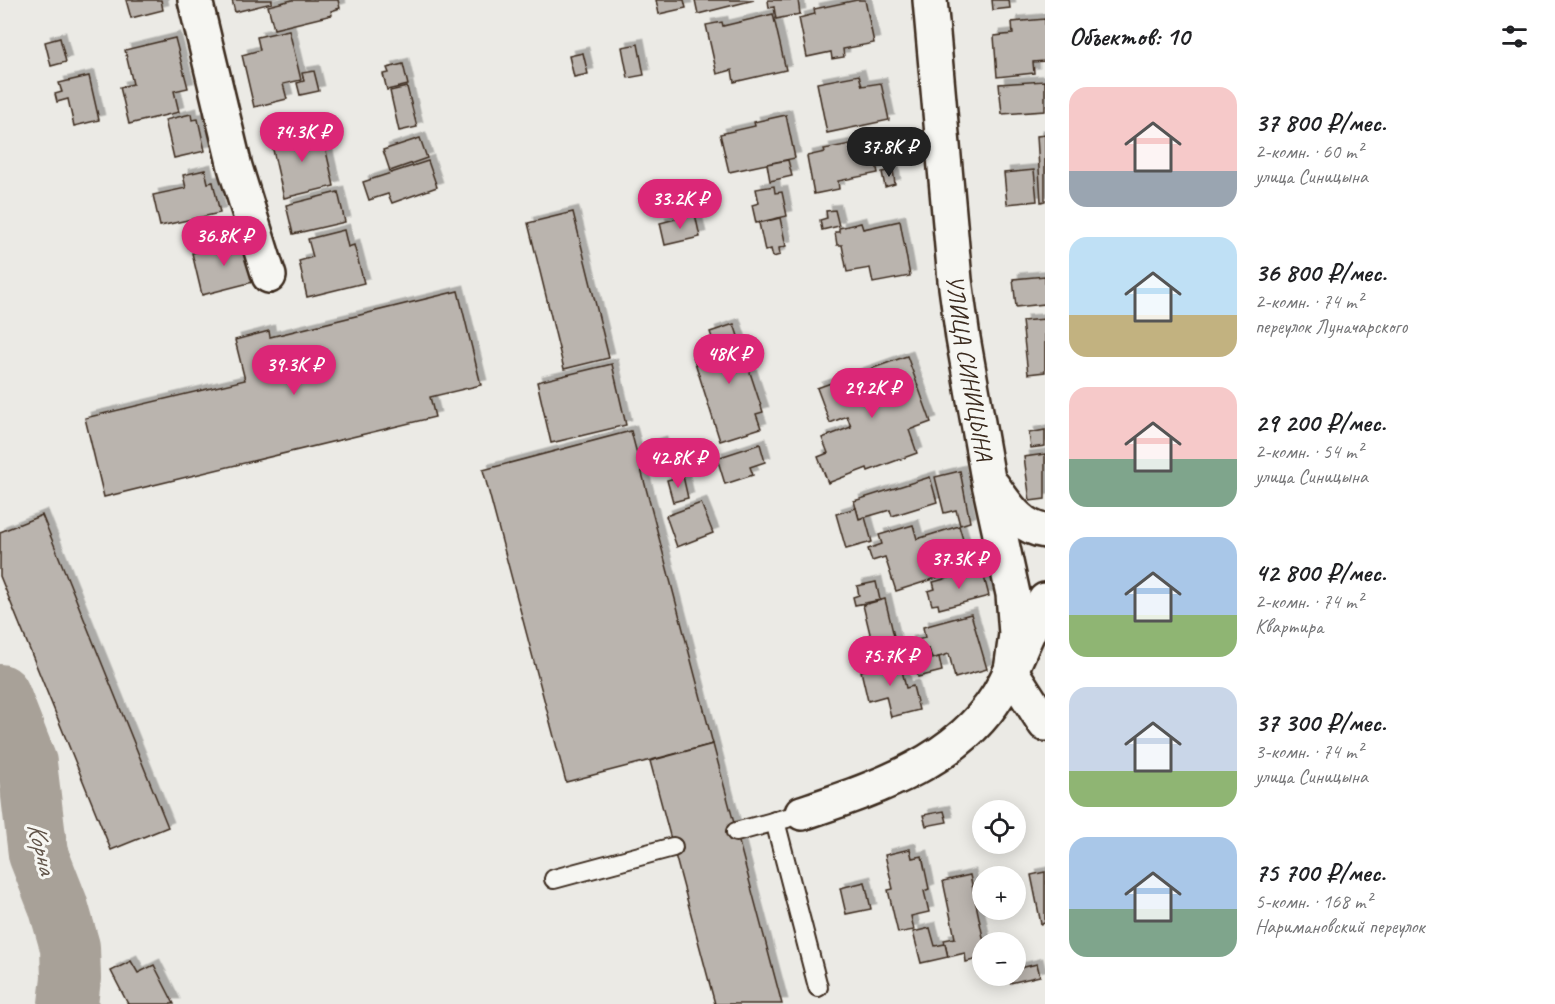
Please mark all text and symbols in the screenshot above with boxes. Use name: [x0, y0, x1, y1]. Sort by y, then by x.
text: Объектов: 10: [1069, 20, 1189, 53]
icon: filters: [1498, 20, 1531, 53]
text: 37 800 ₽/мес.: [1255, 106, 1386, 139]
icon: home: [1117, 111, 1189, 183]
pin: 74.3K ₽: [247, 112, 357, 163]
text: 74.3K ₽: [274, 119, 330, 144]
pin: 37.8K ₽: [834, 127, 944, 178]
text: 37.8K ₽: [861, 134, 917, 159]
text: 2-комн. · 60 m²: [1255, 139, 1363, 164]
text: улица Синицына: [1255, 164, 1368, 189]
pin: 33.2K ₽: [625, 179, 735, 230]
text: 33.2K ₽: [652, 186, 708, 211]
pin: 36.8K ₽: [169, 216, 279, 267]
text: 36.8K ₽: [196, 223, 252, 248]
text: 36 800 ₽/мес.: [1255, 256, 1386, 289]
icon: home: [1117, 261, 1189, 333]
street label: УЛИЦА СИНИЦЫНА: [939, 273, 1000, 464]
text: 2-комн. · 74 m²: [1255, 289, 1363, 314]
text: переулок Луначарского: [1255, 314, 1407, 339]
pin: 48K ₽: [687, 334, 771, 385]
text: 48K ₽: [707, 341, 751, 366]
pin: 39.3K ₽: [239, 345, 349, 396]
text: 39.3K ₽: [266, 352, 322, 377]
pin: 29.2K ₽: [817, 368, 927, 419]
text: 29.2K ₽: [844, 375, 900, 400]
text: 29 200 ₽/мес.: [1255, 406, 1386, 439]
icon: home: [1117, 411, 1189, 483]
pin: 42.8K ₽: [623, 438, 733, 489]
text: 2-комн. · 54 m²: [1255, 439, 1363, 464]
text: 42.8K ₽: [650, 445, 706, 470]
text: улица Синицына: [1255, 464, 1368, 489]
pin: 37.3K ₽: [904, 539, 1014, 590]
text: 37.3K ₽: [931, 546, 987, 571]
text: 42 800 ₽/мес.: [1255, 556, 1386, 589]
icon: home: [1117, 561, 1189, 633]
text: 2-комн. · 74 m²: [1255, 589, 1363, 614]
text: Квартира: [1255, 614, 1323, 639]
pin: 75.7K ₽: [835, 636, 945, 687]
text: 75.7K ₽: [862, 643, 918, 668]
text: 37 300 ₽/мес.: [1255, 706, 1386, 739]
icon: home: [1117, 711, 1189, 783]
text: 3-комн. · 74 m²: [1255, 739, 1363, 764]
text: улица Синицына: [1255, 764, 1368, 789]
map controls: [972, 800, 1026, 986]
button: locate: [972, 800, 1026, 854]
water label: Корна: [20, 819, 65, 879]
text: 75 700 ₽/мес.: [1255, 856, 1385, 889]
icon: home: [1117, 861, 1189, 933]
button: +: [972, 866, 1026, 920]
text: 5-комн. · 168 m²: [1255, 889, 1372, 914]
text: Наримановский переулок: [1255, 914, 1424, 939]
button: −: [972, 932, 1026, 986]

